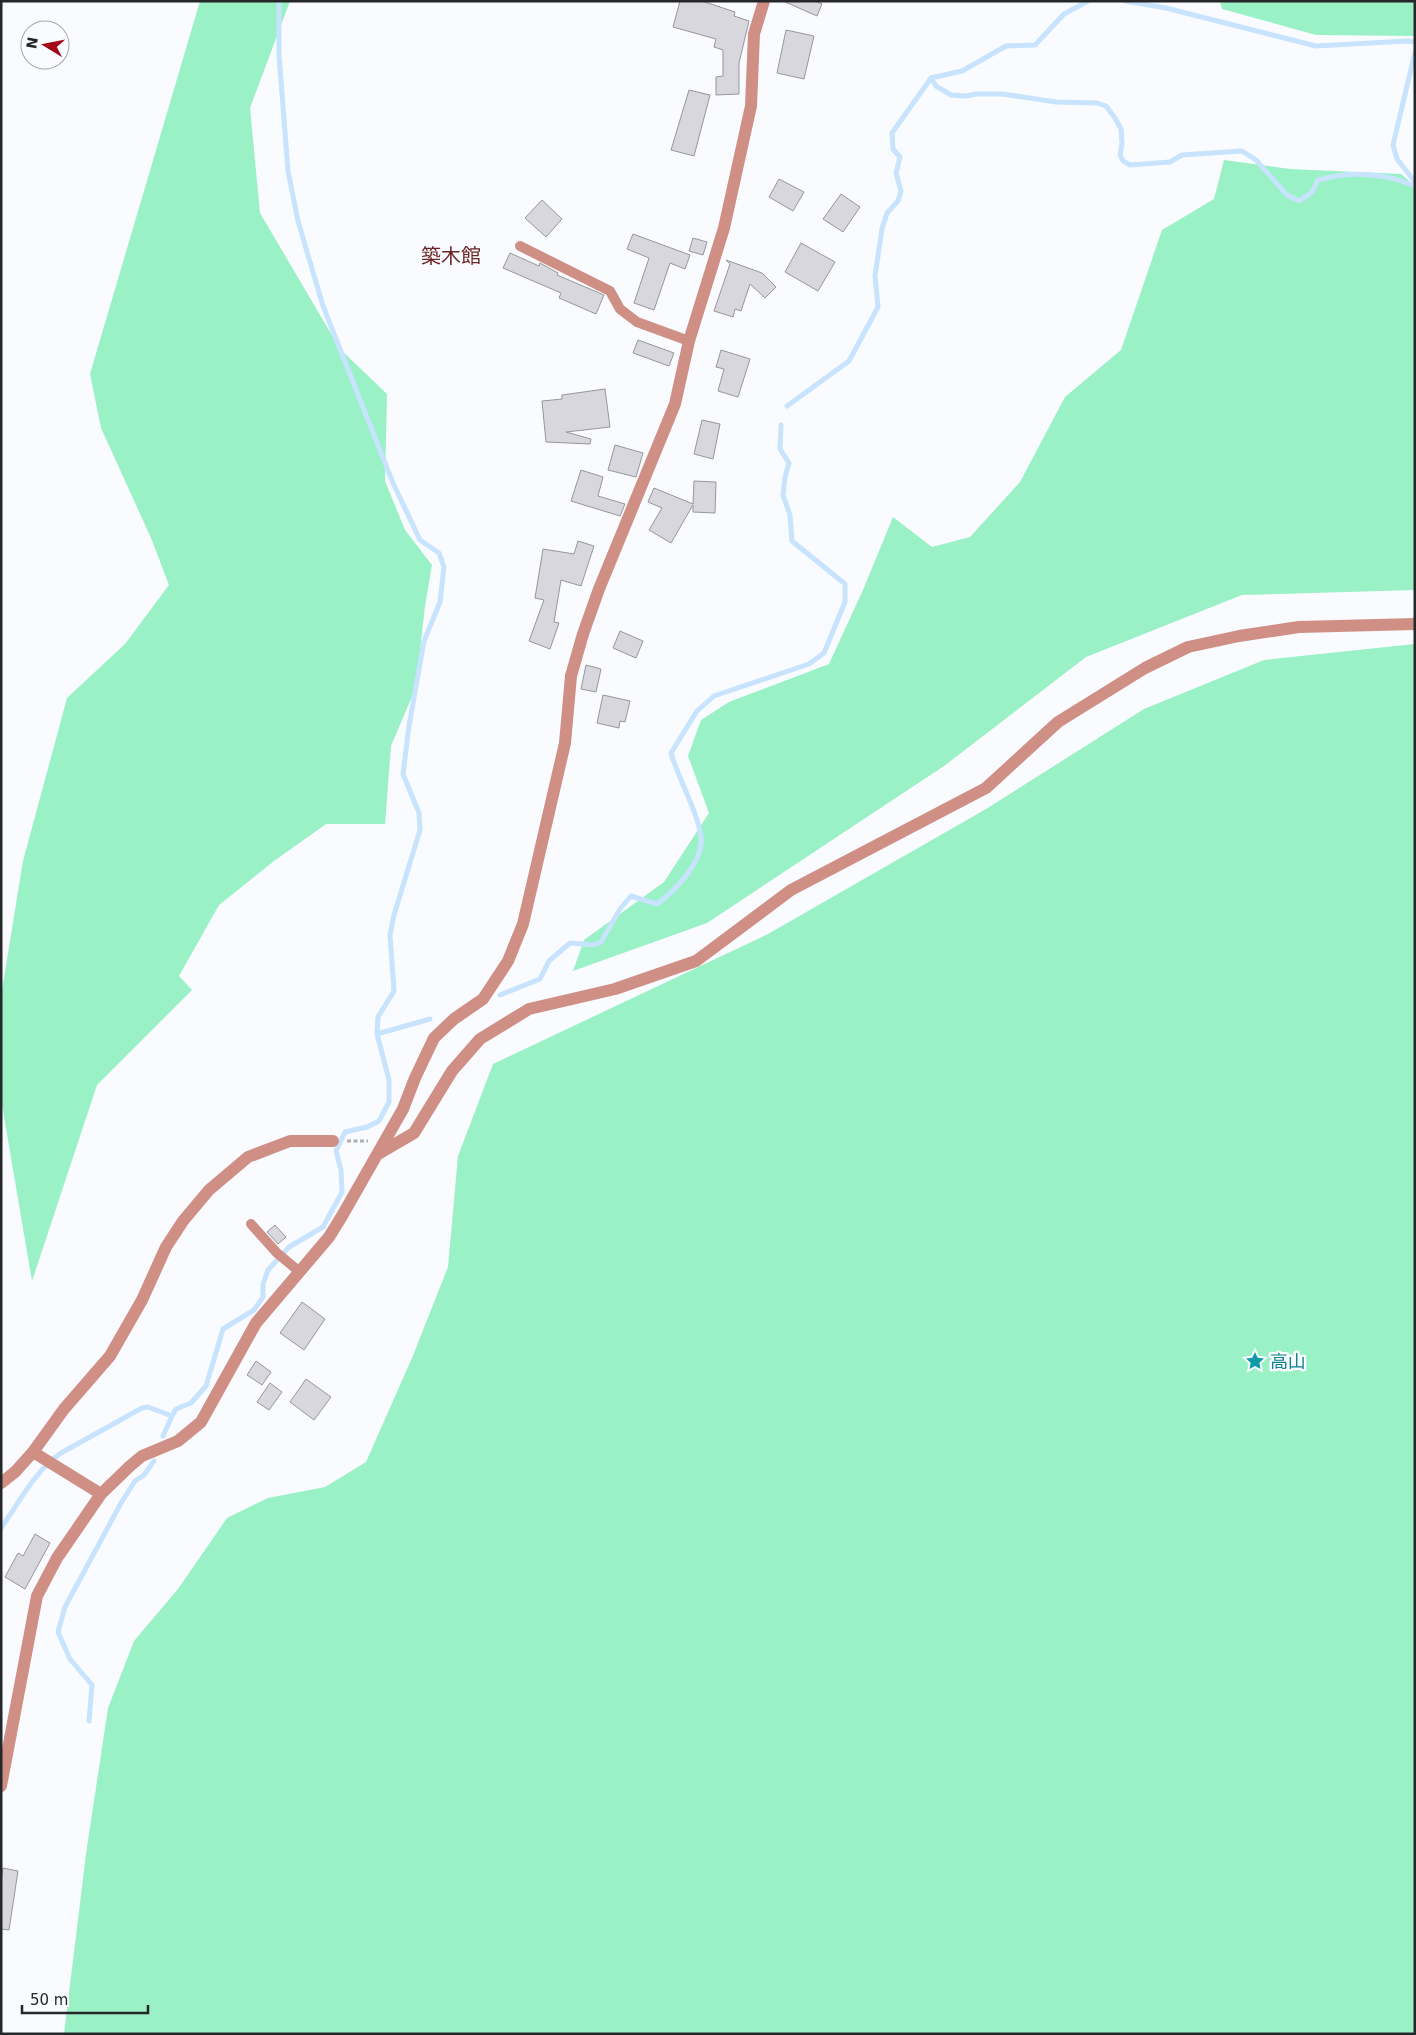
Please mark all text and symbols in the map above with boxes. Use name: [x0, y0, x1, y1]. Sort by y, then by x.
north arrow: [20, 20, 70, 70]
text: N: [23, 36, 41, 50]
district label: 築木館: [421, 244, 481, 268]
place icon: 高山: [1244, 1350, 1266, 1372]
place label: 高山: [1270, 1351, 1306, 1372]
scale bar: [22, 1982, 149, 2014]
text: 50 m: [30, 1991, 68, 2009]

